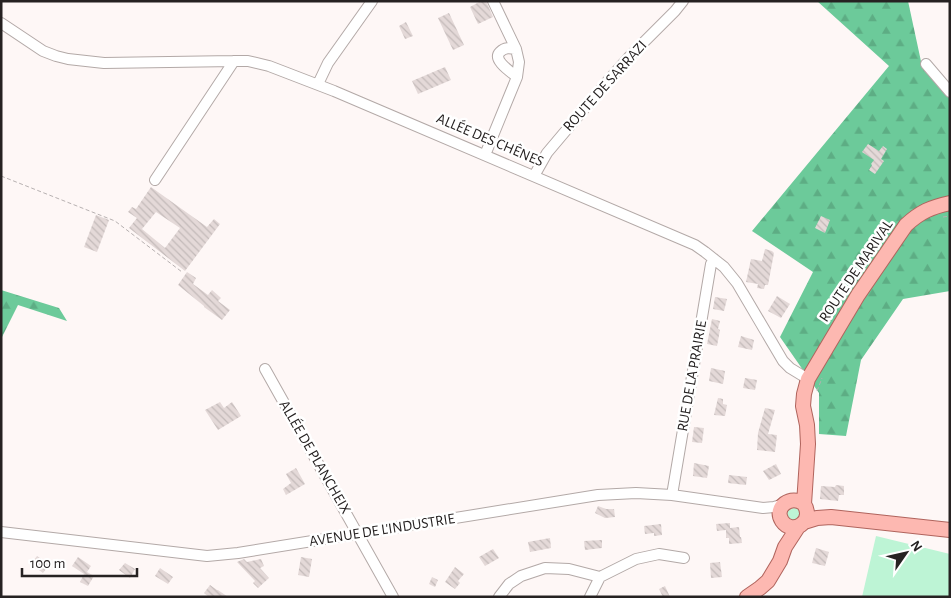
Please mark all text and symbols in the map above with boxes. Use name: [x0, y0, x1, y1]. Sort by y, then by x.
street label: ROUTE DE SARRAZI: [560, 38, 650, 134]
street label: ALLÉE DES CHÊNES: [434, 109, 546, 169]
street label: ROUTE DE MARIVAL: [816, 217, 896, 325]
street label: RUE DE LA PRAIRIE: [675, 319, 709, 433]
street label: ALLÉE DE PLANCHEIX: [276, 397, 355, 516]
street label: AVENUE DE L'INDUSTRIE: [308, 511, 456, 549]
north arrow: [881, 528, 931, 578]
text: N: [907, 538, 924, 554]
scale bar: [22, 546, 138, 578]
text: 100 m: [30, 556, 65, 571]

